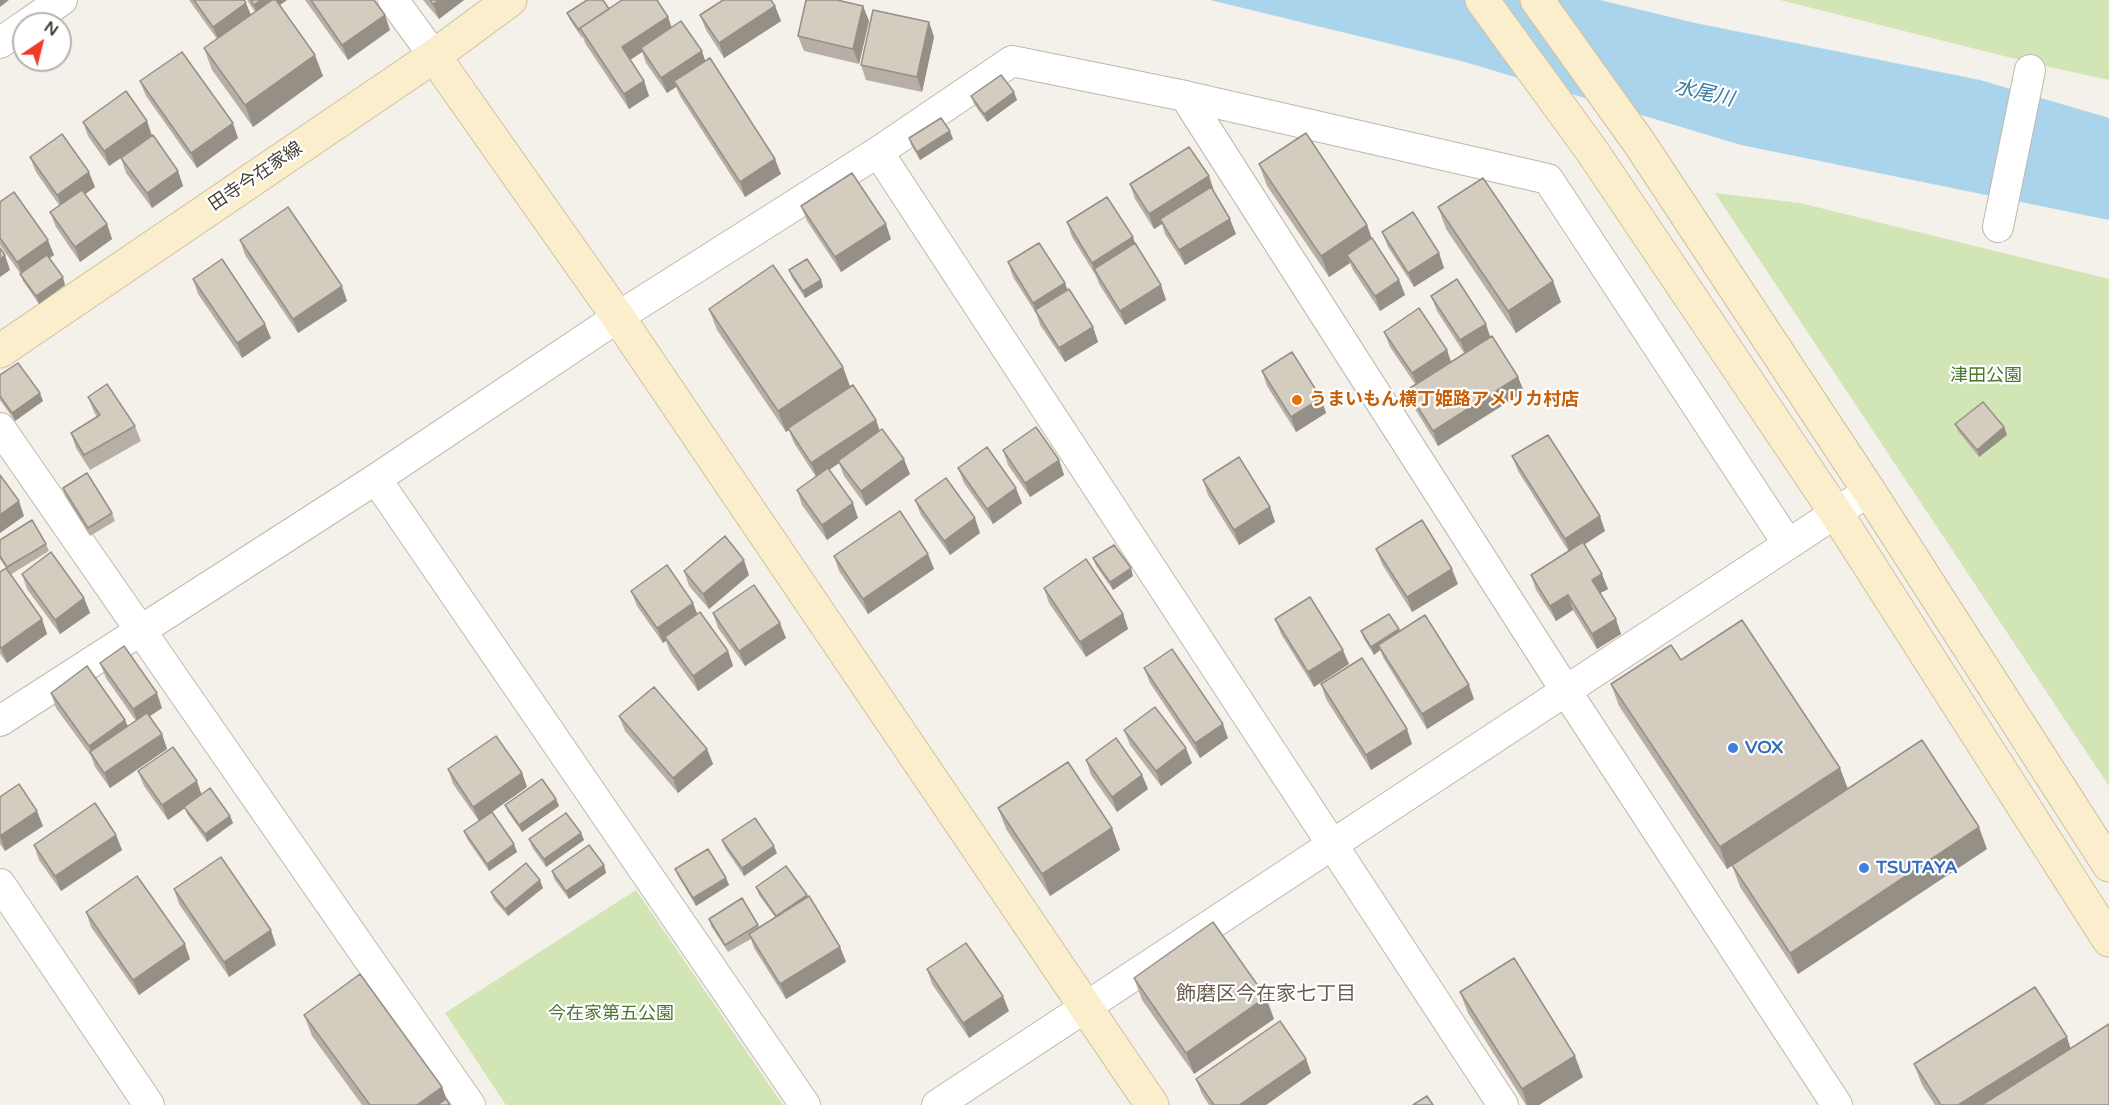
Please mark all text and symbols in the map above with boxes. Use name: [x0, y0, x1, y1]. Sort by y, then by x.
north arrow: [12, 12, 72, 72]
text: N: [40, 17, 62, 41]
water label: 水尾川: [1672, 76, 1736, 112]
street label: 田寺今在家線: [205, 138, 307, 216]
park label: 津田公園: [1950, 365, 2022, 387]
place label: うまいもん横丁姫路アメリカ村店: [1309, 389, 1579, 411]
marker: うまいもん横丁姫路アメリカ村店: [1290, 393, 1304, 407]
place label: VOX: [1745, 737, 1783, 759]
marker: VOX: [1726, 741, 1740, 755]
place label: TSUTAYA: [1876, 857, 1958, 879]
marker: TSUTAYA: [1857, 861, 1871, 875]
district label: 飾磨区今在家七丁目: [1176, 983, 1356, 1007]
park label: 今在家第五公園: [548, 1003, 674, 1025]

